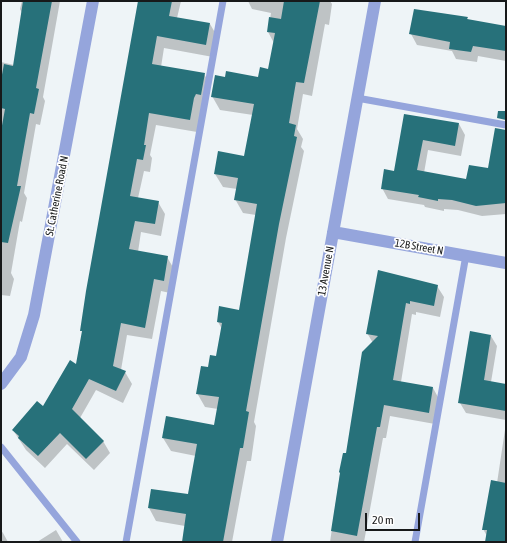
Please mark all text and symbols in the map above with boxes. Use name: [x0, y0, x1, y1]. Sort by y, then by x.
street label: St. Catherine Road N: [43, 155, 71, 237]
street label: 12B Street N: [394, 236, 444, 258]
street label: 13 Avenue N: [315, 245, 337, 297]
scale bar: [367, 505, 422, 531]
text: 20 m: [372, 513, 394, 527]

